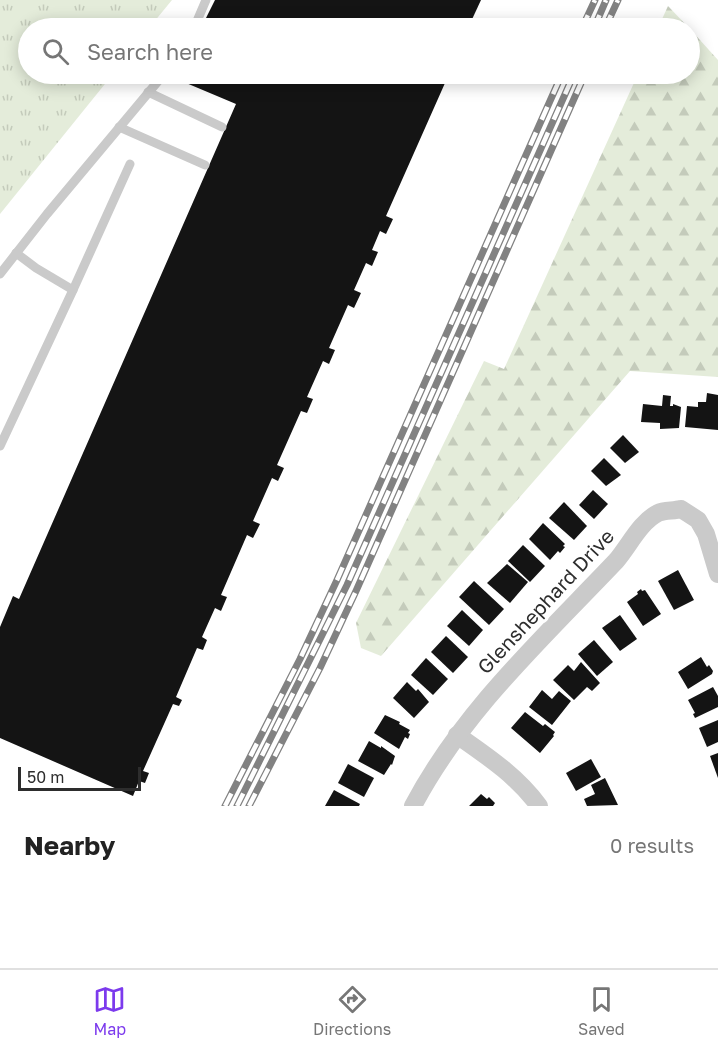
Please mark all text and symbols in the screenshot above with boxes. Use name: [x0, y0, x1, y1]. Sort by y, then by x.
search box: [18, 18, 700, 84]
icon: search: [39, 35, 72, 68]
text: Search here: [87, 38, 213, 65]
street label: Glenshephard Drive: [472, 524, 618, 678]
scale bar: [18, 764, 141, 792]
text: 50 m: [27, 767, 64, 787]
text: Nearby: [24, 830, 115, 861]
text: 0 results: [610, 833, 694, 857]
tab: Map: [93, 983, 126, 1039]
tab: Directions: [313, 983, 391, 1039]
tab: Saved: [578, 983, 625, 1039]

